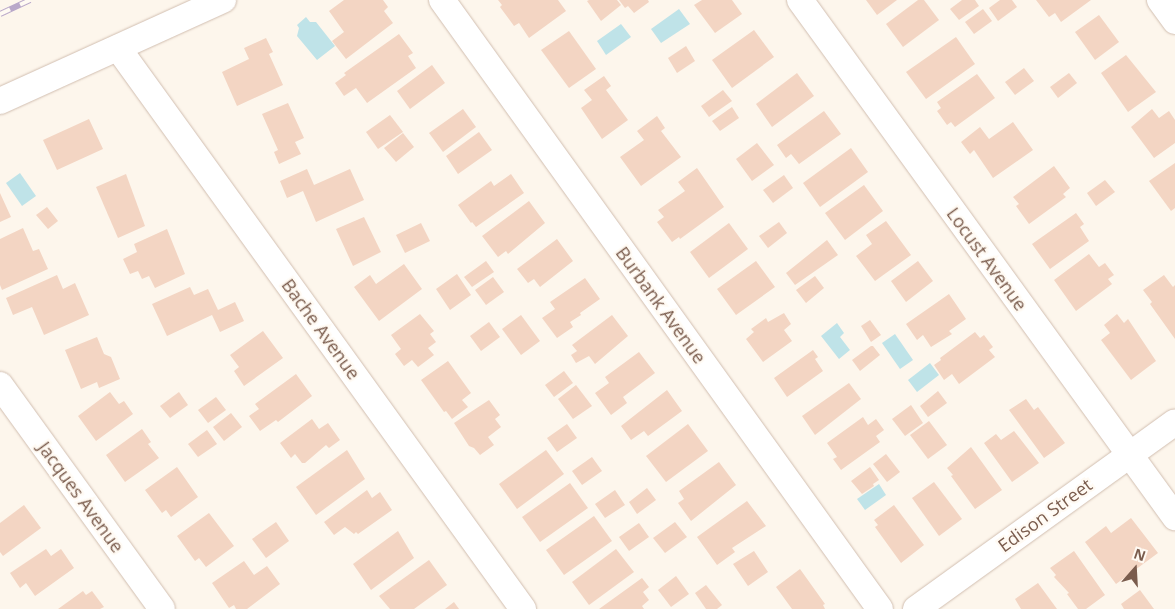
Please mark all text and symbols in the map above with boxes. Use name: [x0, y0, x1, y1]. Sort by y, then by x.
street label: Locust Avenue: [942, 203, 1032, 315]
street label: Burbank Avenue: [611, 242, 711, 368]
street label: Bache Avenue: [277, 275, 365, 383]
street label: Jacques Avenue: [34, 437, 128, 557]
street label: Edison Street: [994, 474, 1096, 556]
north arrow: [1110, 544, 1160, 594]
text: N: [1132, 544, 1149, 565]

